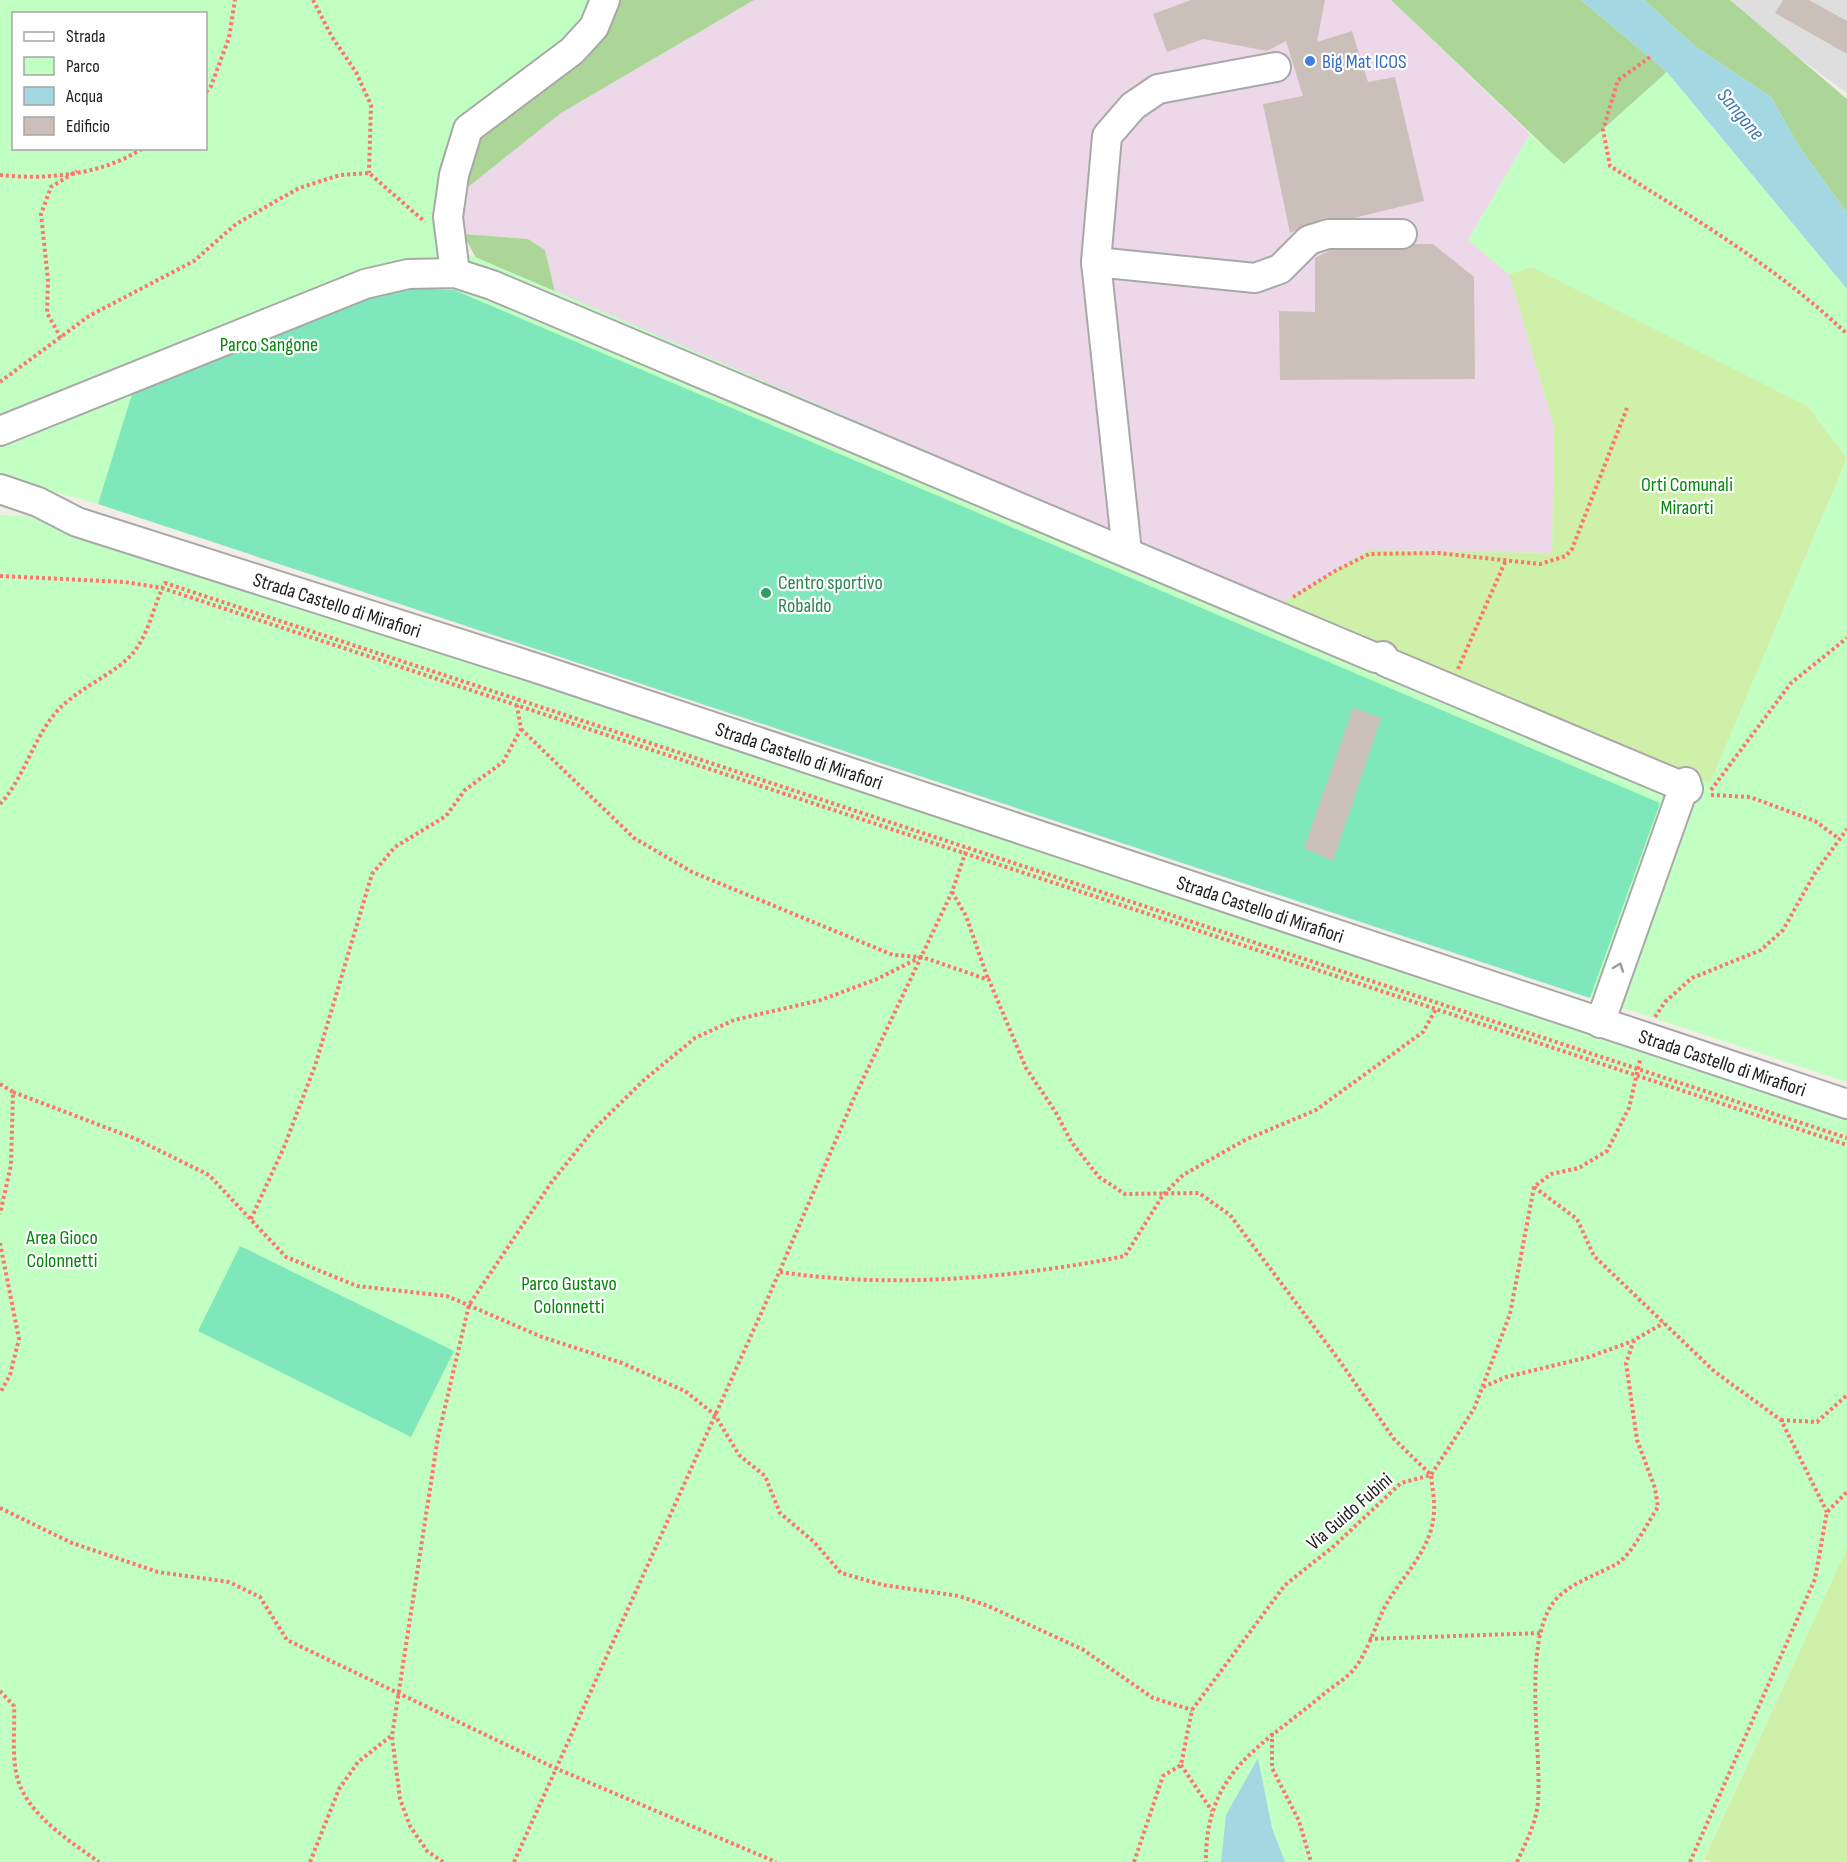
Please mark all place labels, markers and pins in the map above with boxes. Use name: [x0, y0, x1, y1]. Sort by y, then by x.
place label: Big Mat ICOS: [1322, 50, 1407, 74]
marker: Big Mat ICOS: [1303, 54, 1317, 68]
place label: Centro sportivo Robaldo: [778, 571, 883, 618]
marker: Centro sportivo Robaldo: [759, 586, 773, 600]

